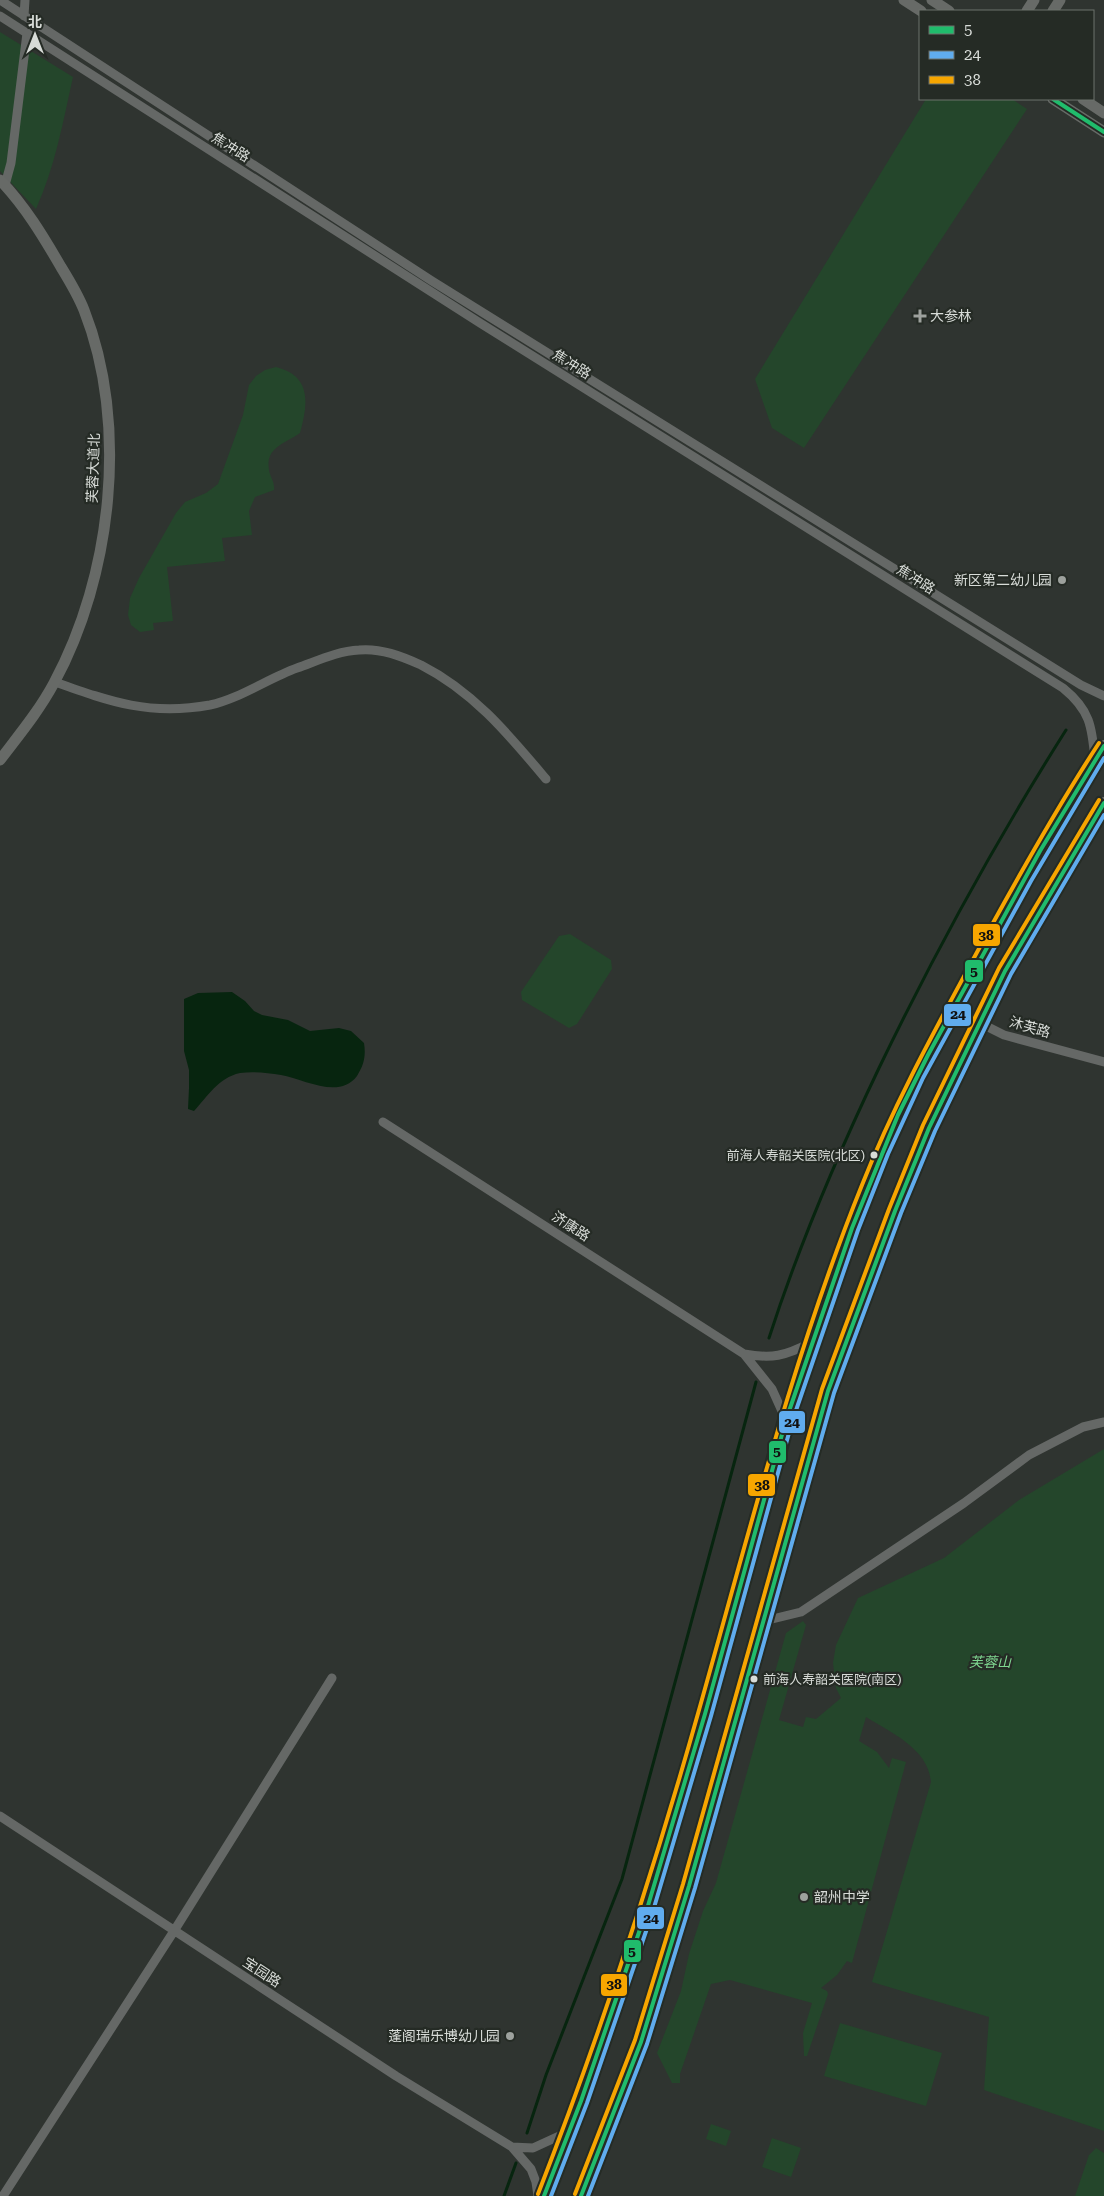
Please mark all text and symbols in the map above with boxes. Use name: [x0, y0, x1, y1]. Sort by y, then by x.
north arrow: [10, 10, 60, 60]
legend: [919, 10, 1094, 100]
text: 北: [28, 14, 42, 30]
text: 5: [964, 21, 972, 39]
text: 24: [964, 46, 981, 64]
text: 38: [964, 71, 981, 89]
street label: 焦冲路: [209, 129, 253, 165]
place label: 大参林: [930, 308, 972, 324]
marker: 大参林: [914, 310, 926, 322]
street label: 焦冲路: [550, 346, 594, 382]
street label: 芙蓉大道北: [84, 433, 102, 503]
street label: 焦冲路: [894, 561, 938, 597]
place label: 新区第二幼儿园: [954, 572, 1052, 588]
marker: 新区第二幼儿园: [1056, 574, 1068, 586]
line badge: 38: [972, 923, 1001, 947]
text: 38: [978, 927, 994, 943]
line badge: 5: [964, 959, 984, 983]
text: 5: [970, 963, 978, 979]
line badge: 24: [943, 1003, 972, 1027]
text: 24: [950, 1006, 966, 1022]
street label: 沐芙路: [1008, 1014, 1052, 1040]
place label: 前海人寿韶关医院(北区): [726, 1148, 865, 1163]
marker: 前海人寿韶关医院(北区): [869, 1150, 879, 1160]
street label: 济康路: [549, 1208, 593, 1244]
line badge: 24: [778, 1410, 806, 1434]
text: 24: [784, 1414, 800, 1430]
line badge: 5: [768, 1440, 787, 1464]
text: 5: [773, 1443, 781, 1459]
line badge: 38: [747, 1473, 776, 1497]
text: 38: [754, 1477, 770, 1493]
park label: 芙蓉山: [969, 1654, 1012, 1670]
place label: 前海人寿韶关医院(南区): [763, 1672, 902, 1687]
marker: 前海人寿韶关医院(南区): [749, 1674, 759, 1684]
place label: 韶州中学: [814, 1889, 870, 1905]
marker: 韶州中学: [798, 1891, 810, 1903]
line badge: 24: [636, 1906, 665, 1930]
text: 24: [643, 1910, 659, 1926]
line badge: 5: [623, 1939, 642, 1963]
text: 5: [628, 1943, 636, 1959]
street label: 宝园路: [240, 1954, 284, 1990]
line badge: 38: [600, 1973, 628, 1997]
text: 38: [606, 1976, 622, 1992]
place label: 蓬阁瑞乐博幼儿园: [388, 2028, 500, 2044]
marker: 蓬阁瑞乐博幼儿园: [504, 2030, 516, 2042]

